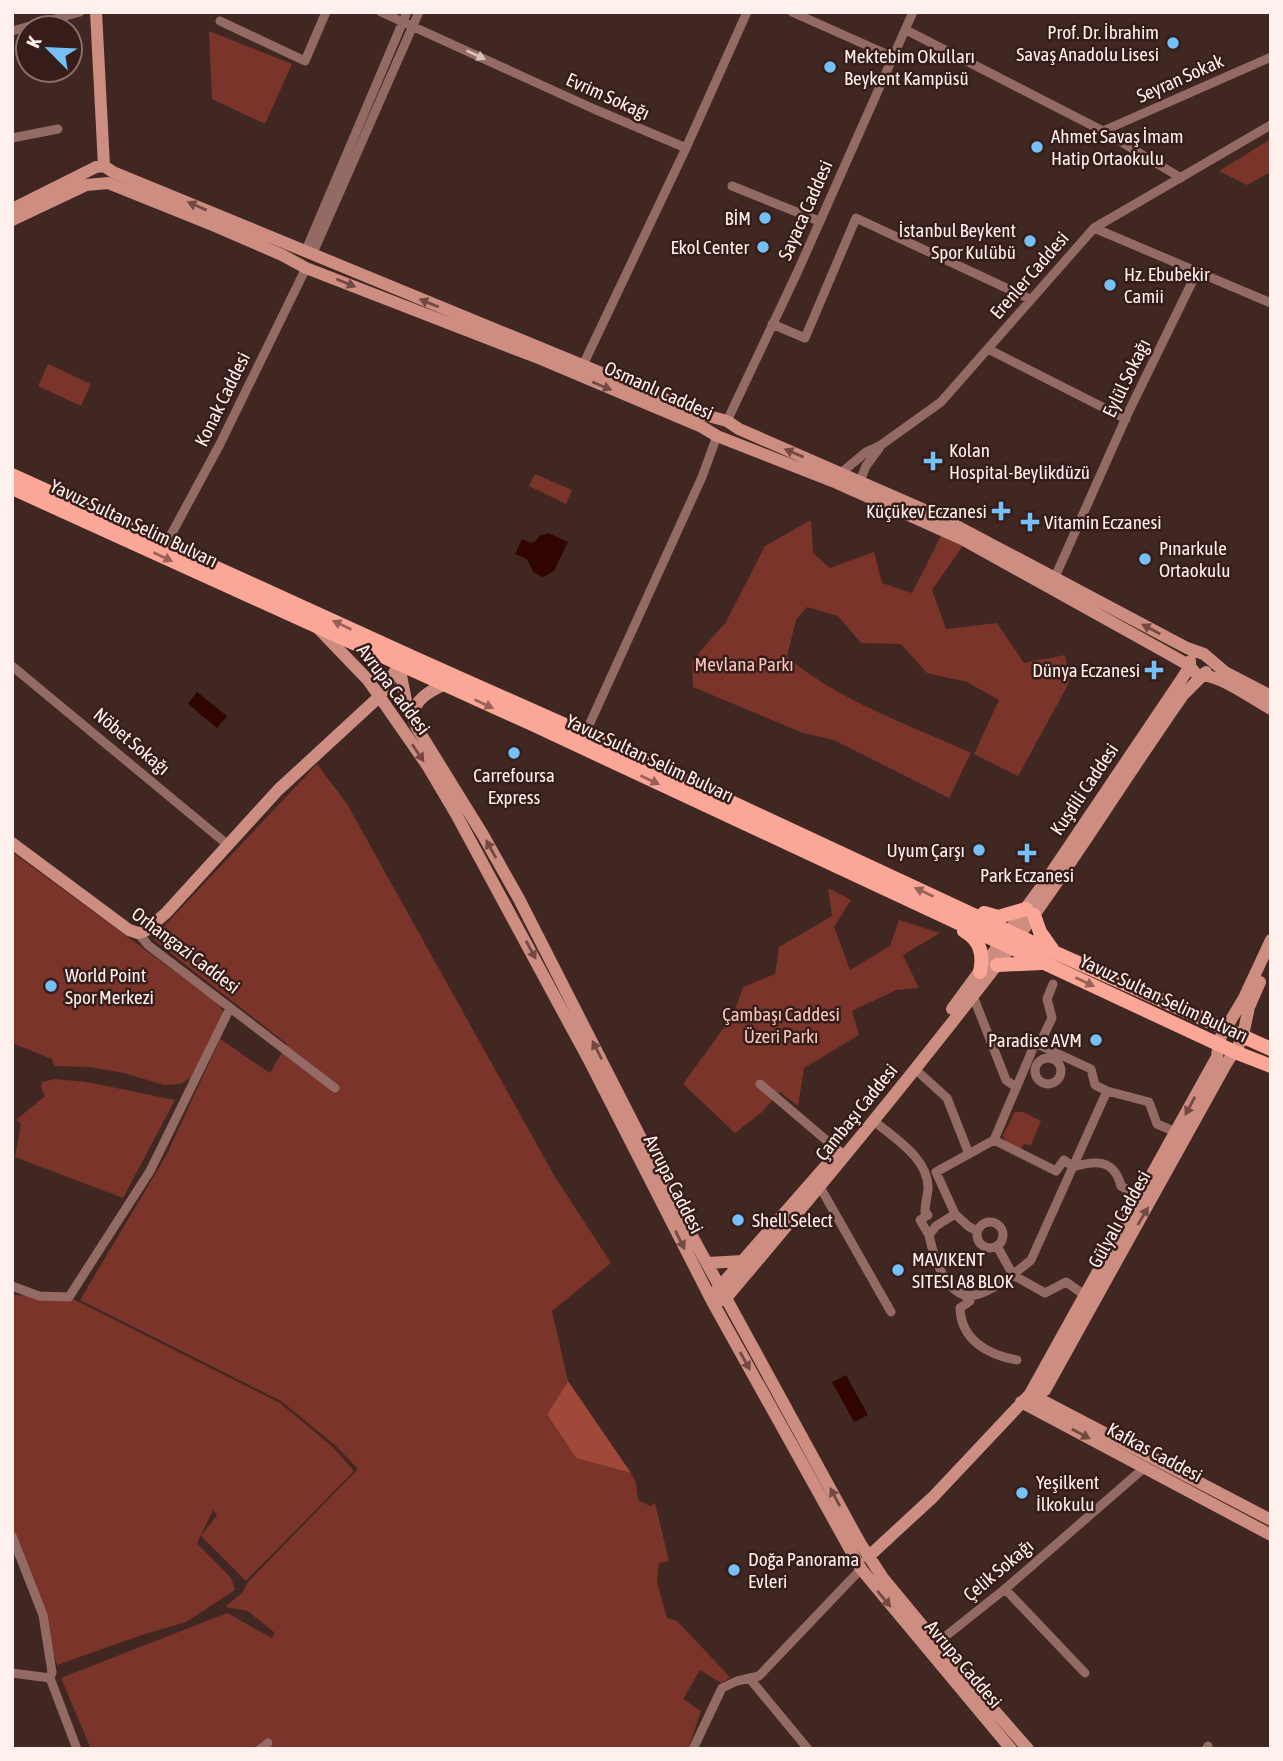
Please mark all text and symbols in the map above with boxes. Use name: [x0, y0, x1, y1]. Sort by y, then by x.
north arrow: [14, 14, 84, 84]
place label: Prof. Dr. İbrahim Savaş Anadolu Lisesi: [1016, 21, 1159, 65]
text: K: [22, 33, 46, 51]
marker: Prof. Dr. İbrahim Savaş Anadolu Lisesi: [1165, 35, 1181, 51]
place label: Mektebim Okulları Beykent Kampüsü: [844, 45, 975, 89]
one-way arrow: [466, 49, 486, 61]
street label: Seyran Sokak: [1133, 49, 1227, 107]
marker: Mektebim Okulları Beykent Kampüsü: [822, 59, 838, 75]
street label: Evrim Sokağı: [563, 68, 653, 124]
place label: Ahmet Savaş İmam Hatip Ortaokulu: [1051, 125, 1184, 169]
marker: Ahmet Savaş İmam Hatip Ortaokulu: [1029, 139, 1045, 155]
street label: Sayaca Caddesi: [773, 157, 837, 263]
one-way arrow: [187, 200, 207, 212]
place label: BİM: [724, 207, 751, 229]
marker: BİM: [757, 210, 773, 226]
place label: İstanbul Beykent Spor Kulübü: [899, 219, 1016, 263]
street label: Erenler Caddesi: [985, 227, 1073, 323]
marker: İstanbul Beykent Spor Kulübü: [1022, 233, 1038, 249]
place label: Ekol Center: [670, 236, 749, 258]
marker: Ekol Center: [755, 239, 771, 255]
place label: Hz. Ebubekir Camii: [1124, 263, 1210, 307]
one-way arrow: [336, 277, 357, 288]
marker: Hz. Ebubekir Camii: [1102, 277, 1118, 293]
one-way arrow: [419, 297, 440, 308]
street label: Eylül Sokağı: [1098, 335, 1154, 421]
street label: Konak Caddesi: [190, 348, 254, 450]
street label: Osmanlı Caddesi: [601, 356, 717, 424]
one-way arrow: [592, 380, 613, 391]
place label: Kolan Hospital-Beylikdüzü: [949, 439, 1090, 483]
one-way arrow: [783, 447, 804, 458]
marker: Kolan Hospital-Beylikdüzü: [923, 451, 943, 471]
street label: Yavuz Sultan Selim Bulvarı: [47, 474, 221, 572]
place label: Küçükev Eczanesi: [866, 500, 987, 522]
marker: Küçükev Eczanesi: [993, 503, 1009, 519]
place label: Vitamin Eczanesi: [1044, 511, 1162, 533]
marker: Vitamin Eczanesi: [1022, 514, 1038, 530]
place label: Pınarkule Ortaokulu: [1159, 537, 1231, 581]
marker: Pınarkule Ortaokulu: [1137, 551, 1153, 567]
one-way arrow: [153, 552, 174, 563]
one-way arrow: [332, 619, 353, 630]
one-way arrow: [1141, 623, 1161, 635]
street label: Avrupa Caddesi: [353, 639, 435, 739]
park label: Mevlana Parkı: [694, 653, 794, 675]
place label: Dünya Eczanesi: [1032, 659, 1140, 681]
marker: Dünya Eczanesi: [1146, 662, 1162, 678]
one-way arrow: [473, 698, 494, 709]
street label: Nöbet Sokağı: [89, 703, 175, 779]
street label: Yavuz Sultan Selim Bulvarı: [563, 709, 737, 807]
street label: Kuşdili Caddesi: [1045, 739, 1123, 839]
one-way arrow: [411, 744, 425, 762]
marker: Carrefoursa Express: [506, 745, 522, 761]
place label: Carrefoursa Express: [473, 764, 555, 808]
one-way arrow: [640, 774, 660, 786]
one-way arrow: [485, 839, 497, 859]
place label: Uyum Çarşı: [886, 839, 965, 861]
marker: Uyum Çarşı: [971, 842, 987, 858]
marker: Park Eczanesi: [1019, 845, 1035, 861]
place label: Park Eczanesi: [980, 864, 1074, 886]
one-way arrow: [914, 886, 935, 897]
street label: Orhangazi Caddesi: [128, 902, 244, 998]
one-way arrow: [524, 941, 536, 961]
street label: Yavuz Sultan Selim Bulvarı: [1077, 949, 1251, 1047]
place label: World Point Spor Merkezi: [65, 964, 154, 1008]
one-way arrow: [1075, 976, 1095, 987]
marker: World Point Spor Merkezi: [43, 978, 59, 994]
park label: Çambaşı Caddesi Üzeri Parkı: [722, 1003, 840, 1047]
place label: Paradise AVM: [988, 1029, 1082, 1051]
marker: Paradise AVM: [1088, 1032, 1104, 1048]
one-way arrow: [591, 1041, 603, 1060]
street label: Çambaşı Caddesi: [810, 1059, 902, 1165]
one-way arrow: [1184, 1096, 1196, 1116]
street label: Avrupa Caddesi: [640, 1131, 708, 1237]
street label: Gülyalı Caddesi: [1083, 1167, 1155, 1271]
one-way arrow: [1137, 1207, 1149, 1226]
place label: Shell Select: [752, 1209, 833, 1231]
marker: Shell Select: [730, 1212, 746, 1228]
one-way arrow: [674, 1230, 686, 1250]
place label: MAVIKENT SITESI A8 BLOK: [912, 1248, 1015, 1292]
marker: MAVIKENT SITESI A8 BLOK: [890, 1262, 906, 1278]
one-way arrow: [739, 1351, 751, 1370]
street label: Kafkas Caddesi: [1104, 1418, 1206, 1486]
one-way arrow: [1071, 1428, 1091, 1440]
place label: Yeşilkent İlkokulu: [1036, 1471, 1099, 1515]
marker: Yeşilkent İlkokulu: [1014, 1485, 1030, 1501]
one-way arrow: [829, 1487, 841, 1507]
street label: Çelik Sokağı: [959, 1535, 1037, 1605]
place label: Doğa Panorama Evleri: [748, 1548, 859, 1592]
marker: Doğa Panorama Evleri: [726, 1562, 742, 1578]
one-way arrow: [877, 1590, 892, 1608]
street label: Avrupa Caddesi: [921, 1616, 1007, 1712]

